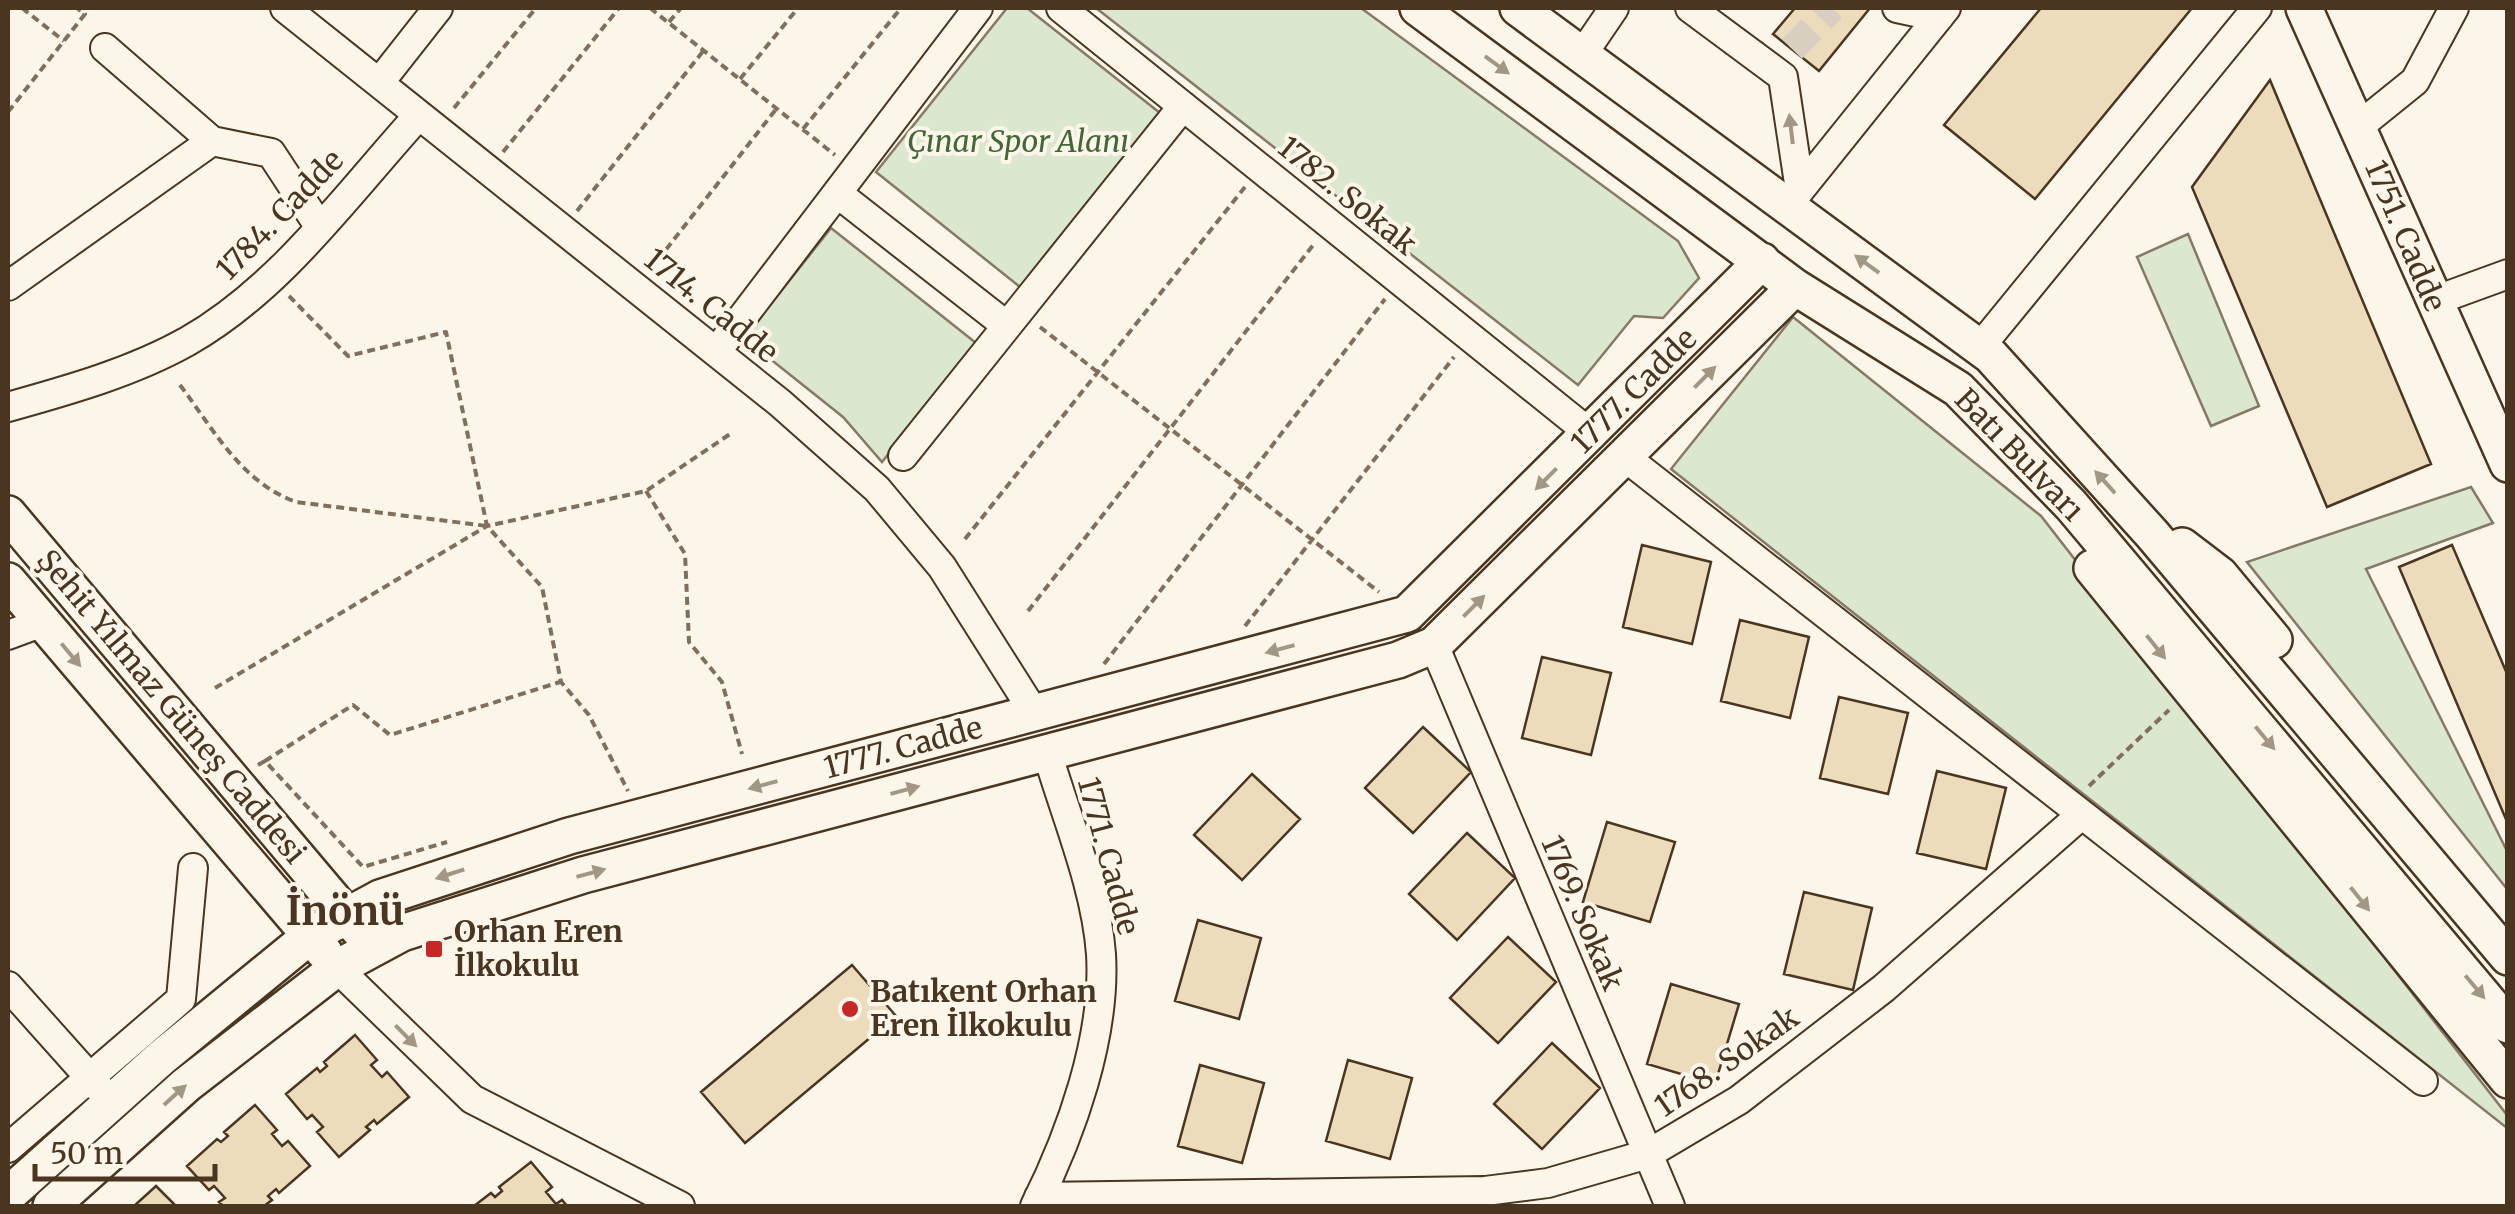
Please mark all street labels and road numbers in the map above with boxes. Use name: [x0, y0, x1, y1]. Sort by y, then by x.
street label: 1782. Sokak: [1271, 128, 1425, 263]
street label: 1784. Cadde: [208, 141, 351, 287]
street label: 1751. Cadde: [2357, 154, 2455, 317]
street label: 1714. Cadde: [637, 240, 786, 371]
street label: 1777. Cadde: [1562, 319, 1704, 461]
street label: Batı Bulvarı: [1947, 380, 2092, 528]
street label: Şehit Yılmaz Güneş Caddesi: [29, 542, 314, 871]
street label: 1777. Cadde: [819, 708, 986, 786]
street label: 1771. Cadde: [1070, 773, 1148, 939]
street label: 1769. Sokak: [1533, 829, 1633, 996]
street label: 1768. Sokak: [1647, 998, 1806, 1125]

